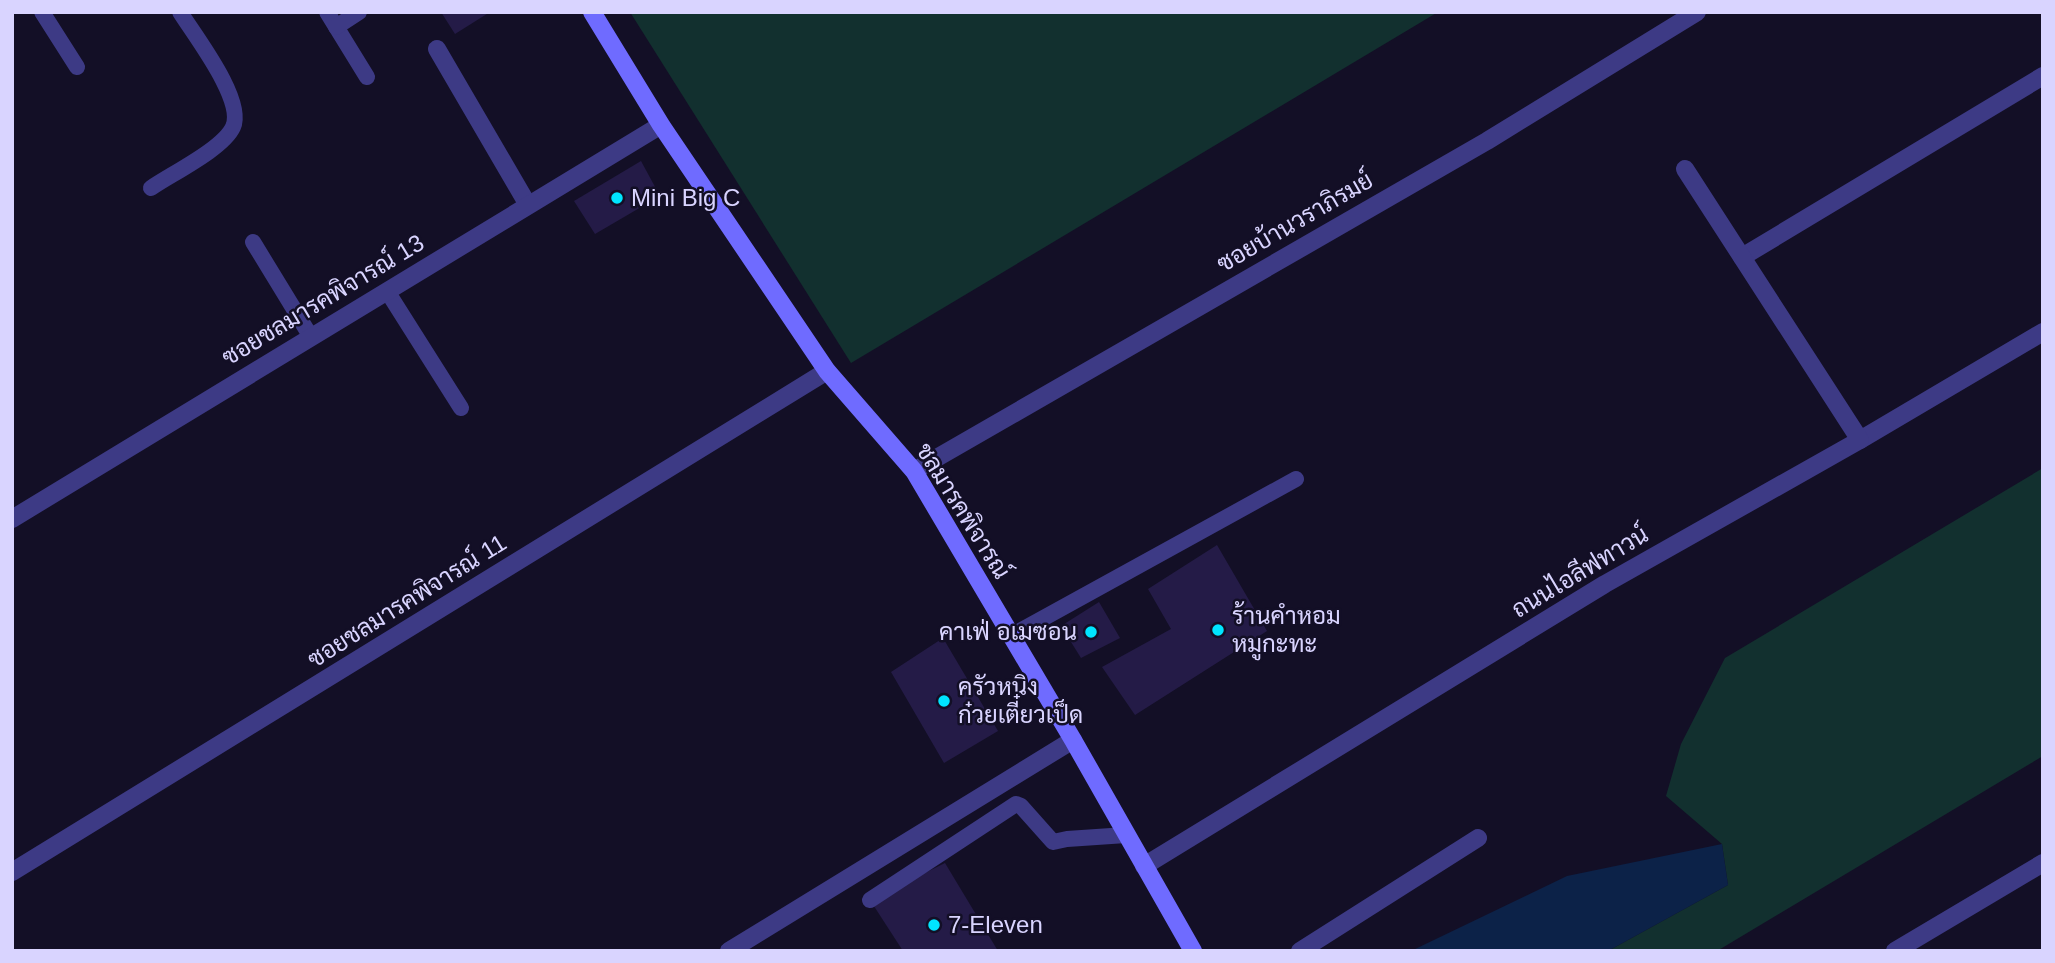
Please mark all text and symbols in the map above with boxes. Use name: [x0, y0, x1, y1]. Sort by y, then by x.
street label: ซอยบ้านวราภิรมย์: [1211, 164, 1377, 277]
place label: Mini Big C: [631, 184, 740, 211]
marker: Mini Big C: [609, 190, 625, 206]
street label: ซอยชลมารคพิจารณ์ 13: [216, 227, 429, 371]
street label: ชลมารคพิจารณ์: [911, 437, 1018, 584]
street label: ถนนไอลีฟทาวน์: [1506, 519, 1653, 623]
street label: ซอยชลมารคพิจารณ์ 11: [301, 527, 511, 673]
place label: ร้านคำหอม หมูกะทะ: [1232, 601, 1341, 661]
place label: คาเฟ่ อเมซอน: [939, 618, 1077, 645]
marker: ร้านคำหอม หมูกะทะ: [1210, 622, 1226, 638]
marker: คาเฟ่ อเมซอน: [1083, 624, 1099, 640]
place label: ครัวหนิง ก๋วยเตี๋ยวเป็ด: [958, 673, 1083, 728]
marker: ครัวหนิง ก๋วยเตี๋ยวเป็ด: [936, 693, 952, 709]
place label: 7-Eleven: [948, 911, 1043, 938]
marker: 7-Eleven: [926, 917, 942, 933]

